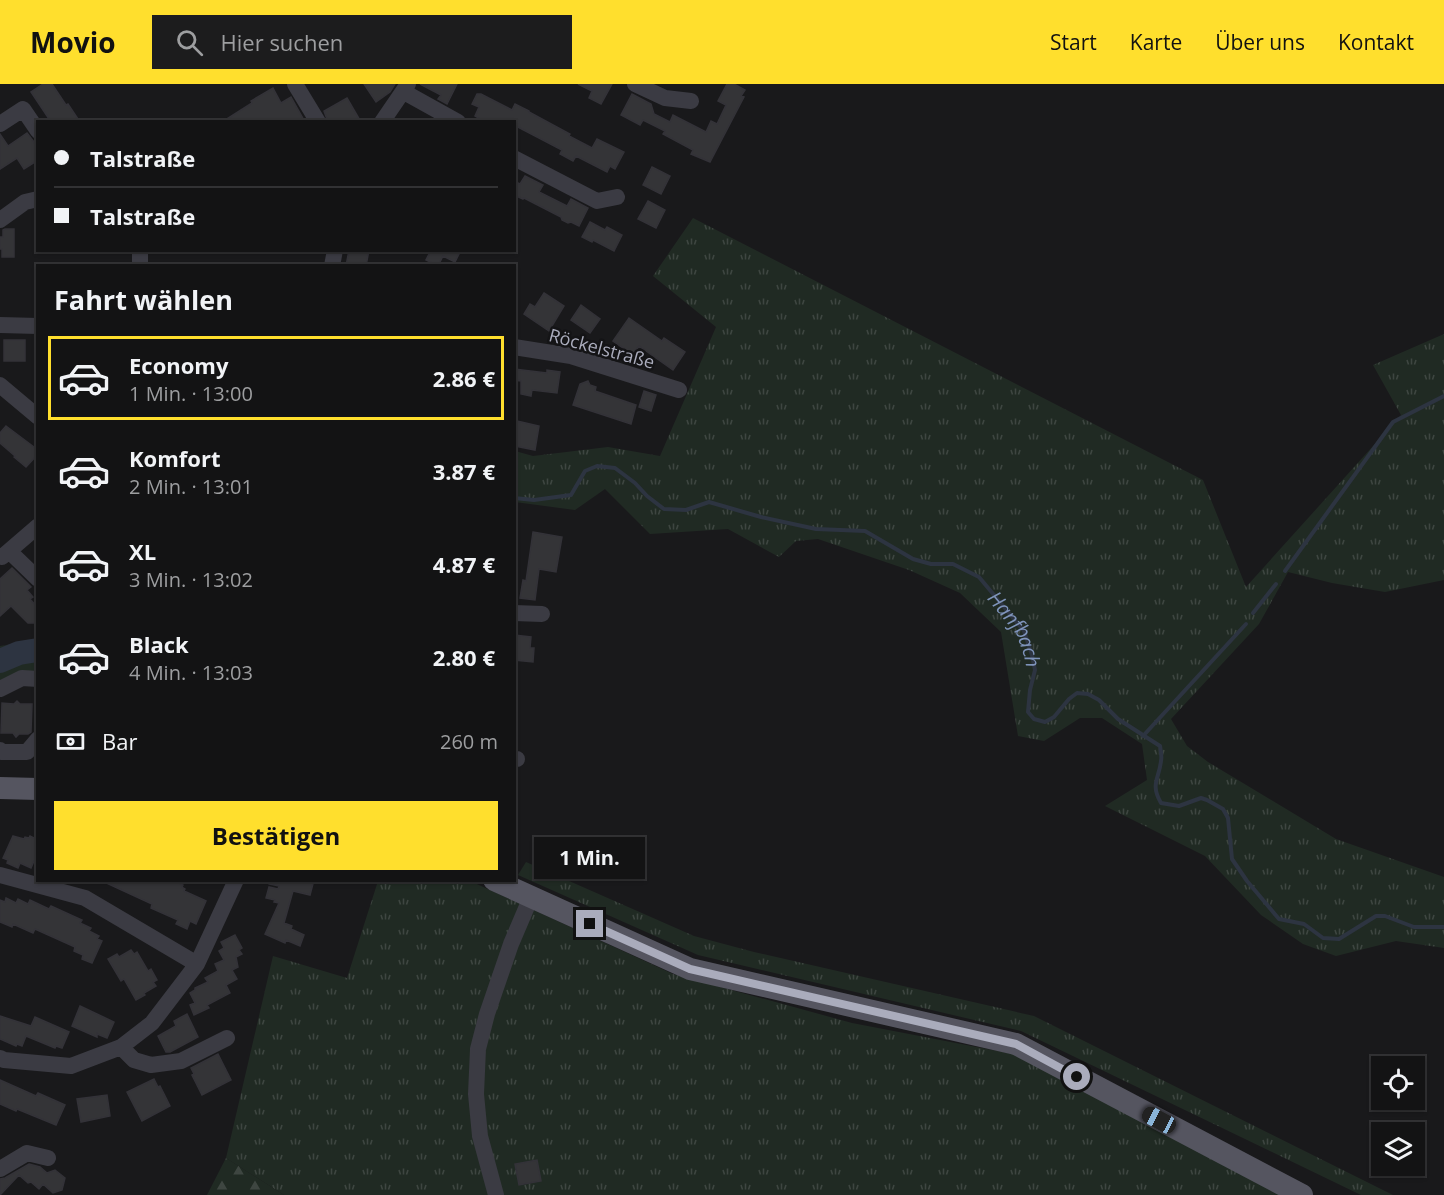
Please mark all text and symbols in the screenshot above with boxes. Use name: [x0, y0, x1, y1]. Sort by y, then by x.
search box: [152, 15, 572, 69]
text: Movio: [30, 23, 116, 61]
icon: search: [173, 26, 206, 59]
text: Hier suchen: [221, 27, 343, 57]
text: Start: [1050, 28, 1097, 56]
text: Karte: [1130, 28, 1182, 56]
text: Über uns: [1215, 28, 1305, 56]
text: Kontakt: [1338, 28, 1414, 56]
text: Talstraße: [90, 143, 195, 173]
text: Talstraße: [90, 201, 195, 231]
text: Fahrt wählen: [54, 281, 233, 318]
street label: Röckelstraße: [547, 322, 657, 374]
text: Economy: [129, 350, 228, 380]
icon: car: [57, 351, 111, 405]
text: 2.86 €: [433, 363, 495, 393]
text: 1 Min. · 13:00: [129, 380, 253, 407]
text: Komfort: [129, 443, 221, 473]
icon: car: [57, 444, 111, 498]
text: 3.87 €: [433, 456, 495, 486]
text: 2 Min. · 13:01: [129, 473, 253, 500]
text: XL: [129, 536, 156, 566]
icon: car: [57, 537, 111, 591]
text: 4.87 €: [433, 549, 495, 579]
text: 3 Min. · 13:02: [129, 566, 253, 593]
water label: Hanfbach: [982, 585, 1048, 669]
text: Black: [129, 629, 189, 659]
icon: car: [57, 630, 111, 684]
text: 2.80 €: [433, 642, 495, 672]
text: 4 Min. · 13:03: [129, 659, 253, 686]
icon: cash: [54, 725, 87, 758]
text: Bar: [102, 726, 137, 756]
text: 260 m: [440, 728, 498, 755]
button: Bestätigen: [54, 801, 498, 870]
callout: 1 Min.: [534, 837, 646, 879]
text: 1 Min.: [559, 844, 620, 871]
route end: [576, 910, 603, 937]
map controls: [1371, 1056, 1425, 1176]
button: locate: [1371, 1056, 1425, 1110]
route start: [1063, 1063, 1090, 1090]
car: [1139, 1104, 1179, 1136]
button: layers: [1371, 1122, 1425, 1176]

